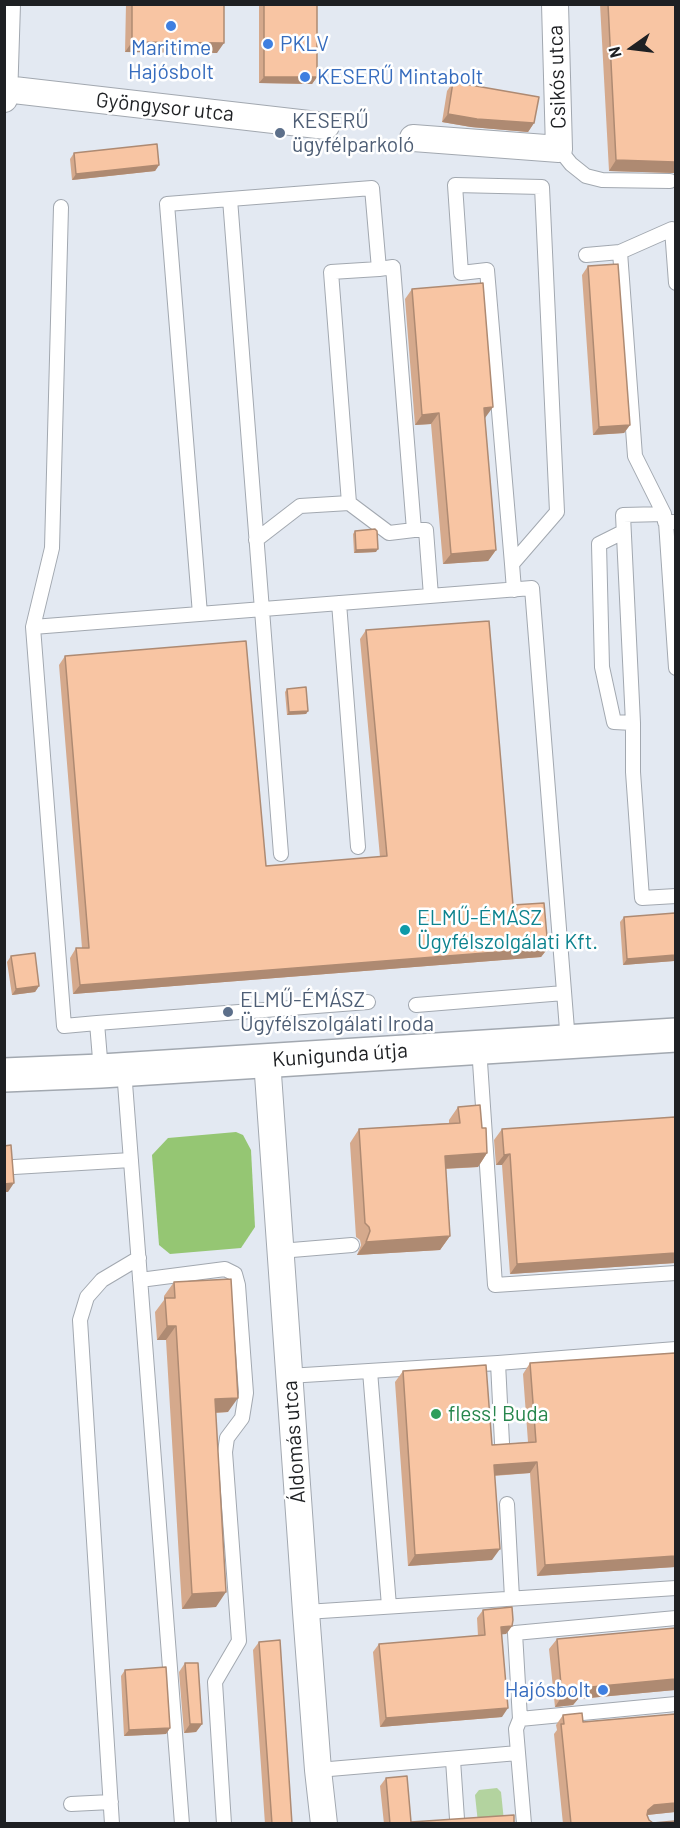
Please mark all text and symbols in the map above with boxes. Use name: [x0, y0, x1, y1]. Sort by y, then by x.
north arrow: [602, 18, 662, 78]
marker: Maritime Hajósbolt: [164, 19, 178, 33]
street label: Csikós utca: [543, 25, 571, 129]
place label: PKLV: [280, 31, 329, 57]
place label: Maritime Hajósbolt: [128, 35, 214, 85]
marker: PKLV: [261, 37, 275, 51]
text: N: [604, 45, 625, 60]
place label: KESERŰ Mintabolt: [317, 64, 483, 90]
marker: KESERŰ Mintabolt: [298, 70, 312, 84]
street label: Gyöngysor utca: [95, 87, 235, 127]
place label: KESERŰ ügyfélparkoló: [292, 108, 414, 158]
marker: KESERŰ ügyfélparkoló: [273, 126, 287, 140]
place label: ELMŰ-ÉMÁSZ Ügyfélszolgálati Kft.: [417, 905, 598, 955]
marker: ELMŰ-ÉMÁSZ Ügyfélszolgálati Kft.: [398, 923, 412, 937]
place label: ELMŰ-ÉMÁSZ Ügyfélszolgálati Iroda: [240, 987, 434, 1037]
marker: ELMŰ-ÉMÁSZ Ügyfélszolgálati Iroda: [221, 1005, 235, 1019]
street label: Kunigunda útja: [271, 1038, 409, 1072]
street label: Áldomás utca: [277, 1380, 311, 1504]
place label: fless! Buda: [448, 1401, 548, 1427]
marker: fless! Buda: [429, 1407, 443, 1421]
place label: Hajósbolt: [505, 1677, 591, 1703]
marker: Hajósbolt: [596, 1683, 610, 1697]

